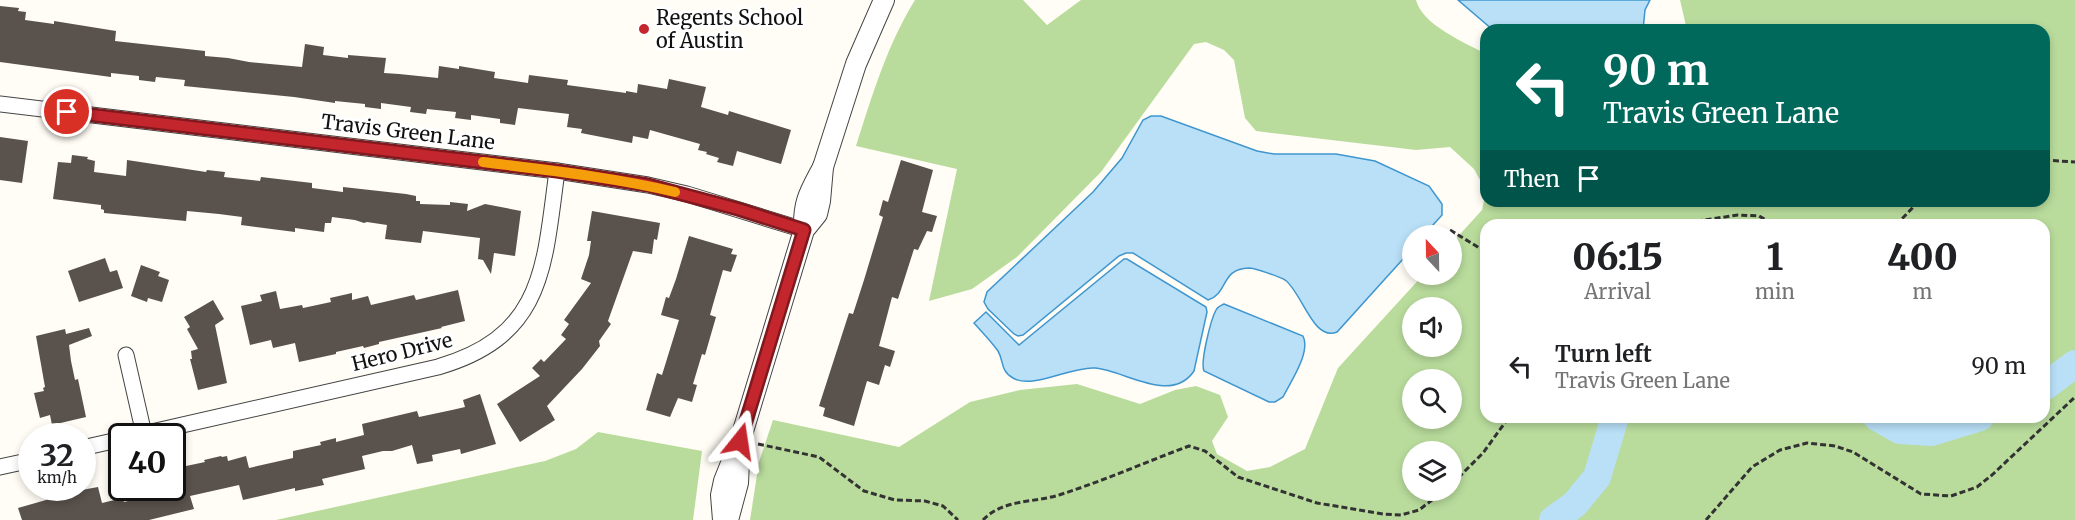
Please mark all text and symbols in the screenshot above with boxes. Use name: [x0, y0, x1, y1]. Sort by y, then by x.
place label: Regents School of Austin: [656, 5, 803, 53]
marker: Regents School of Austin: [637, 22, 651, 36]
text: 90 m: [1603, 44, 1709, 96]
icon: left: [1504, 48, 1582, 126]
pin: [41, 86, 92, 137]
icon: arrive: [50, 95, 83, 128]
text: Travis Green Lane: [1603, 96, 1839, 130]
street label: Travis Green Lane: [320, 108, 496, 155]
icon: arrive: [1572, 162, 1605, 195]
text: Then: [1504, 165, 1560, 193]
north arrow: [1402, 225, 1462, 285]
map controls: [1402, 225, 1462, 501]
text: 06:15: [1572, 235, 1663, 280]
text: 1: [1766, 235, 1783, 280]
text: 400: [1887, 235, 1958, 280]
text: Arrival: [1584, 279, 1651, 304]
text: min: [1755, 279, 1795, 304]
text: m: [1912, 279, 1932, 304]
button: sound: [1402, 297, 1462, 357]
street label: Hero Drive: [349, 327, 455, 376]
text: Turn left: [1555, 340, 1652, 368]
icon: left: [1504, 350, 1537, 383]
text: 90 m: [1971, 352, 2026, 380]
text: Travis Green Lane: [1555, 368, 1730, 393]
button: search: [1402, 369, 1462, 429]
position arrow: [708, 409, 772, 473]
speed limit sign: 40: [108, 423, 186, 501]
text: 32: [40, 436, 74, 474]
button: layers: [1402, 441, 1462, 501]
text: km/h: [37, 468, 77, 487]

